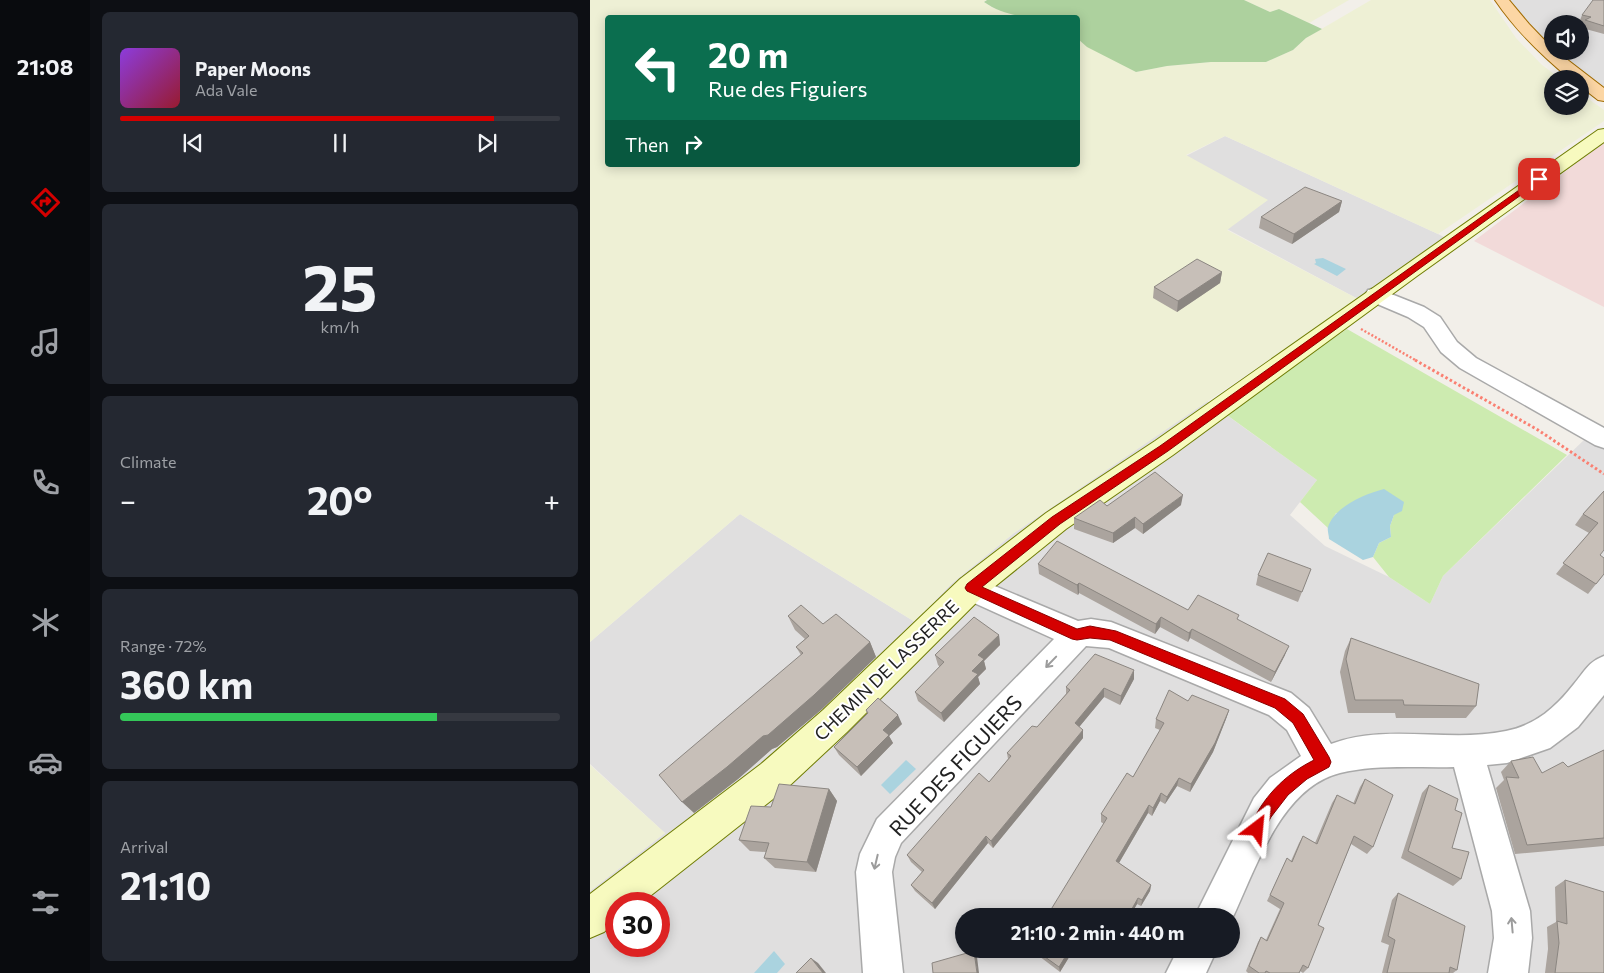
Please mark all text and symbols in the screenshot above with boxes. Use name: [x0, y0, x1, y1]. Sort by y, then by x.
map controls: [1544, 15, 1589, 115]
button: sound: [1544, 15, 1589, 60]
text: 20 m: [708, 32, 788, 75]
icon: left: [625, 35, 690, 100]
text: 21:08: [17, 53, 73, 80]
text: Paper Moons: [195, 57, 311, 80]
button: layers: [1544, 70, 1589, 115]
text: Rue des Figuiers: [708, 75, 867, 102]
text: Ada Vale: [195, 80, 257, 99]
icon: previous: [179, 129, 207, 157]
icon: pause: [326, 129, 354, 157]
icon: next: [473, 129, 501, 157]
icon: right: [679, 130, 707, 158]
text: Then: [625, 133, 669, 156]
pin: [1518, 158, 1560, 200]
icon: arrive: [1525, 165, 1553, 193]
icon: directions: [28, 185, 63, 220]
text: 25: [303, 245, 377, 324]
text: km/h: [321, 317, 359, 336]
icon: music: [28, 325, 63, 360]
text: Climate: [120, 452, 176, 471]
icon: phone: [28, 465, 63, 500]
text: 20°: [307, 476, 373, 523]
text: −: [120, 483, 136, 517]
text: +: [544, 483, 560, 517]
street label: CHEMIN DE LASSERRE: [809, 595, 963, 745]
icon: climate: [28, 605, 63, 640]
text: Range · 72%: [120, 636, 206, 655]
one-way arrow: [1045, 656, 1057, 668]
text: 360 km: [120, 660, 253, 707]
street label: RUE DES FIGUIERS: [883, 690, 1027, 840]
icon: car: [28, 745, 63, 780]
position arrow: [1230, 802, 1282, 854]
text: Arrival: [120, 837, 168, 856]
one-way arrow: [871, 854, 880, 870]
text: 21:10: [120, 861, 211, 908]
icon: filters: [28, 885, 63, 920]
speed limit sign: 30: [605, 892, 670, 957]
one-way arrow: [1507, 917, 1517, 933]
text: 21:10 · 2 min · 440 m: [1011, 921, 1184, 944]

